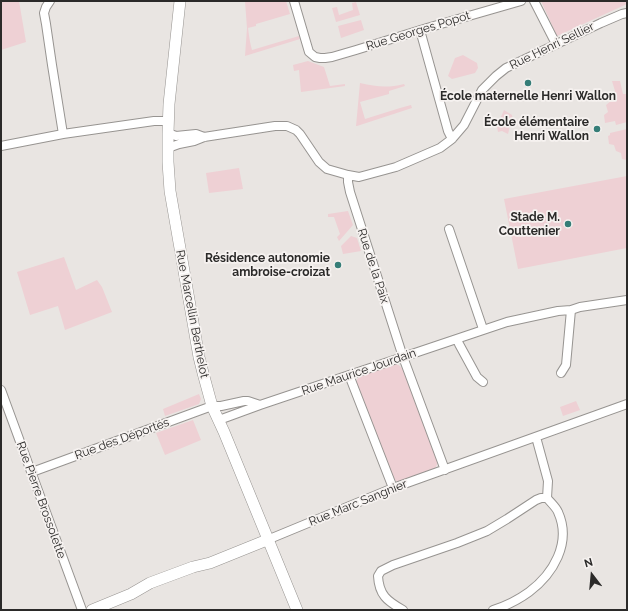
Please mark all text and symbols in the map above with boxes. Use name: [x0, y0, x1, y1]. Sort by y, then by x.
street label: Rue Georges Popot: [364, 8, 472, 54]
street label: Rue Henri Sellier: [507, 19, 597, 73]
marker: École maternelle Henri Wallon: [523, 78, 533, 88]
place label: École maternelle Henri Wallon: [440, 89, 616, 103]
place label: École élémentaire Henri Wallon: [484, 115, 589, 143]
marker: École élémentaire Henri Wallon: [592, 124, 602, 134]
place label: Stade M. Couttenier: [499, 210, 560, 238]
marker: Stade M. Couttenier: [563, 219, 573, 229]
street label: Rue de la Paix: [354, 227, 392, 305]
street label: Rue Marcellin Berthelot: [172, 249, 212, 379]
place label: Résidence autonomie ambroise-croizat: [205, 251, 330, 279]
marker: Résidence autonomie ambroise-croizat: [333, 260, 343, 270]
street label: Rue Maurice Jourdain: [300, 346, 418, 398]
street label: Rue des Déportés: [73, 415, 171, 463]
street label: Rue Pierre Brossolette: [13, 439, 69, 561]
street label: Rue Marc Sangnier: [307, 477, 409, 529]
north arrow: [572, 555, 612, 595]
text: N: [583, 556, 594, 570]

